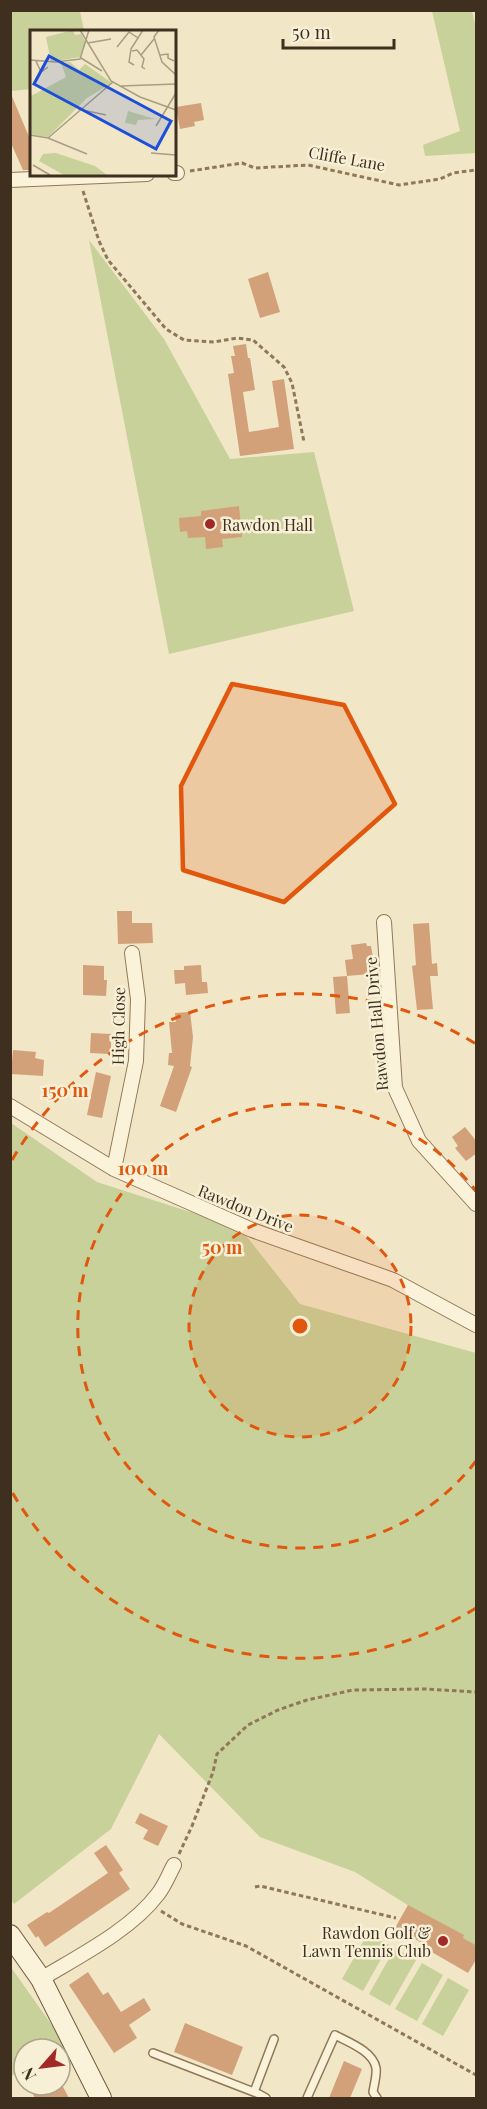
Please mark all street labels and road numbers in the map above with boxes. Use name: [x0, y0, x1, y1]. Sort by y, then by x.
street label: Cliffe Lane: [307, 141, 387, 175]
street label: Rawdon Hall Drive: [360, 956, 392, 1092]
street label: High Close: [107, 987, 129, 1065]
street label: Rawdon Drive: [195, 1179, 297, 1237]

